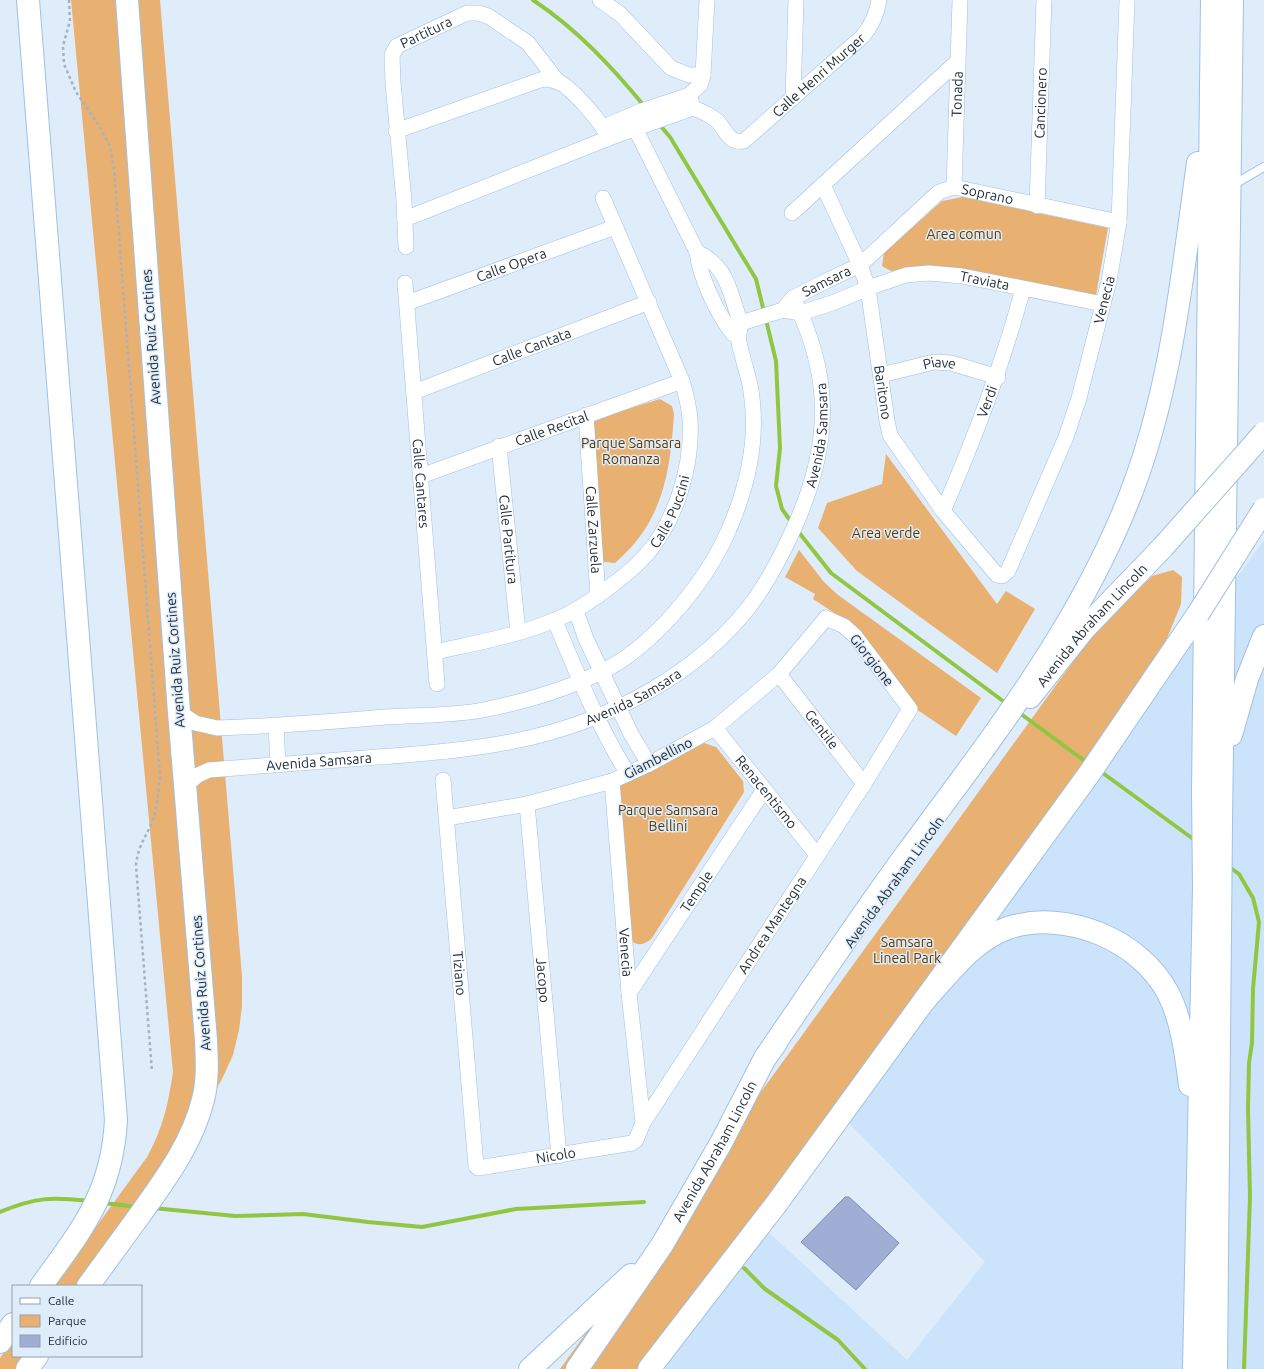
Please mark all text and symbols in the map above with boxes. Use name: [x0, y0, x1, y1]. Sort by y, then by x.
street label: Partitura: [397, 13, 455, 51]
street label: Calle Henri Murger: [769, 30, 869, 120]
street label: Cancionero: [1031, 67, 1050, 139]
street label: Tonada: [948, 71, 966, 117]
street label: Soprano: [960, 181, 1015, 207]
park label: Area comun: [926, 226, 1002, 242]
street label: Calle Opera: [474, 245, 548, 285]
street label: Samsara: [799, 262, 853, 300]
street label: Traviata: [959, 268, 1011, 293]
street label: Avenida Ruiz Cortines: [138, 269, 164, 405]
street label: Venecia: [1090, 275, 1118, 325]
street label: Calle Cantata: [490, 325, 573, 369]
street label: Piave: [921, 354, 958, 372]
street label: Baritono: [871, 364, 895, 421]
street label: Avenida Samsara: [802, 382, 831, 490]
street label: Verdi: [974, 383, 1000, 420]
street label: Calle Recital: [513, 408, 591, 449]
park label: Parque Samsara Romanza: [581, 435, 681, 467]
street label: Calle Cantares: [409, 438, 433, 529]
street label: Calle Puccini: [646, 474, 693, 551]
street label: Calle Zarzuela: [583, 485, 604, 574]
street label: Calle Partitura: [496, 494, 521, 585]
park label: Area verde: [852, 525, 920, 541]
street label: Avenida Abraham Lincoln: [1033, 560, 1150, 690]
street label: Avenida Ruiz Cortines: [162, 592, 188, 728]
street label: Giorgione: [847, 631, 897, 689]
street label: Avenida Samsara: [583, 665, 684, 728]
street label: Gentile: [802, 707, 842, 752]
street label: Giambellino: [621, 734, 695, 782]
street label: Avenida Samsara: [266, 750, 372, 774]
street label: Renacentismo: [732, 752, 800, 832]
park label: Parque Samsara Bellini: [618, 802, 718, 834]
street label: Avenida Abraham Lincoln: [841, 813, 947, 951]
street label: Temple: [677, 868, 716, 915]
street label: Andrea Mantegna: [735, 873, 810, 977]
street label: Avenida Ruiz Cortines: [188, 915, 214, 1051]
street label: Venecia: [616, 927, 636, 978]
park label: Samsara Lineal Park: [873, 934, 941, 966]
street label: Tiziano: [450, 950, 469, 996]
street label: Jacopo: [533, 957, 553, 1003]
street label: Avenida Abraham Lincoln: [669, 1078, 760, 1225]
street label: Nicolo: [535, 1144, 577, 1166]
legend: [12, 1285, 142, 1357]
text: Calle: [48, 1294, 74, 1307]
text: Parque: [48, 1314, 86, 1327]
text: Edificio: [48, 1334, 88, 1347]

